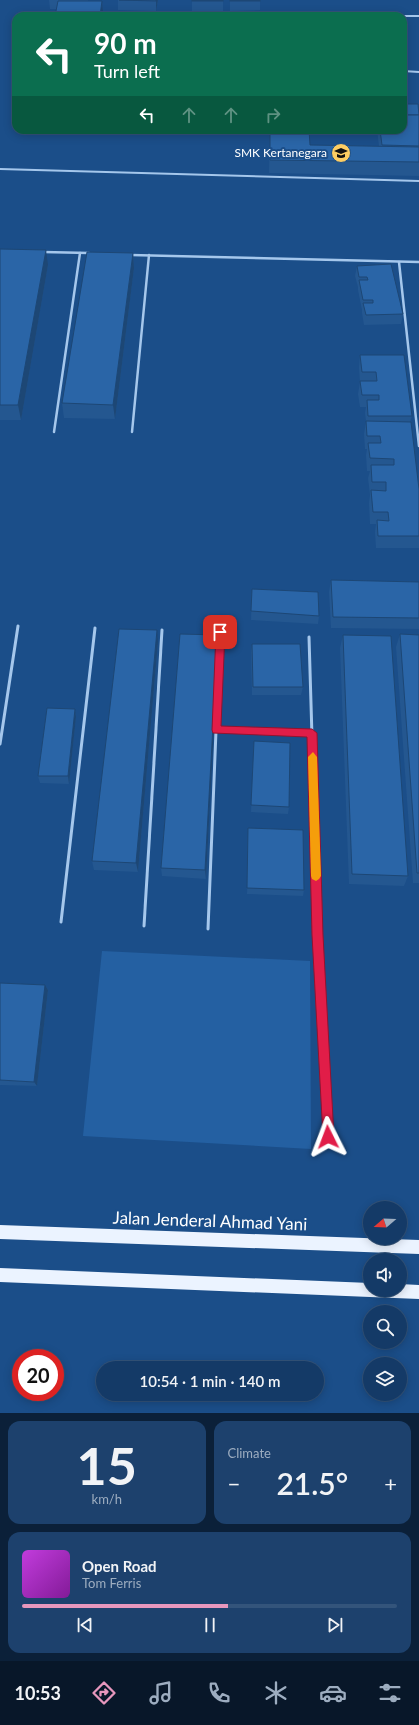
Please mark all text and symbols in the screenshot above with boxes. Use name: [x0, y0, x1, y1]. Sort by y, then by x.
text: 90 m: [94, 26, 157, 60]
icon: left: [28, 28, 80, 80]
text: Turn left: [94, 60, 160, 82]
icon: left: [136, 104, 158, 126]
icon: ahead: [178, 104, 200, 126]
icon: ahead: [220, 104, 242, 126]
icon: right: [262, 104, 284, 126]
school or university icon: SMK Kertanegara: [330, 142, 352, 164]
place label: SMK Kertanegara: [234, 145, 327, 160]
pin: [203, 615, 237, 649]
icon: arrive: [209, 621, 231, 643]
position arrow: [307, 1116, 349, 1158]
north arrow: [363, 1201, 407, 1245]
map controls: [363, 1201, 407, 1401]
street label: Jalan Jenderal Ahmad Yani: [112, 1207, 308, 1234]
button: sound: [363, 1253, 407, 1297]
button: search: [363, 1305, 407, 1349]
speed limit sign: 20: [12, 1349, 64, 1401]
button: layers: [363, 1357, 407, 1401]
text: 10:54 · 1 min · 140 m: [140, 1372, 280, 1390]
text: 15: [77, 1434, 137, 1496]
text: Climate: [228, 1445, 271, 1461]
text: 21.5°: [276, 1465, 348, 1501]
text: −: [228, 1470, 240, 1497]
text: +: [384, 1470, 397, 1497]
text: km/h: [92, 1491, 122, 1507]
text: Open Road: [82, 1557, 157, 1575]
text: Tom Ferris: [82, 1575, 141, 1591]
icon: previous: [74, 1614, 96, 1636]
icon: pause: [199, 1614, 221, 1636]
icon: next: [324, 1614, 346, 1636]
icon: directions: [90, 1679, 118, 1707]
icon: music: [147, 1679, 175, 1707]
icon: phone: [205, 1679, 233, 1707]
icon: climate: [262, 1679, 290, 1707]
icon: car: [319, 1679, 347, 1707]
icon: filters: [376, 1679, 404, 1707]
text: 10:53: [15, 1682, 61, 1704]

